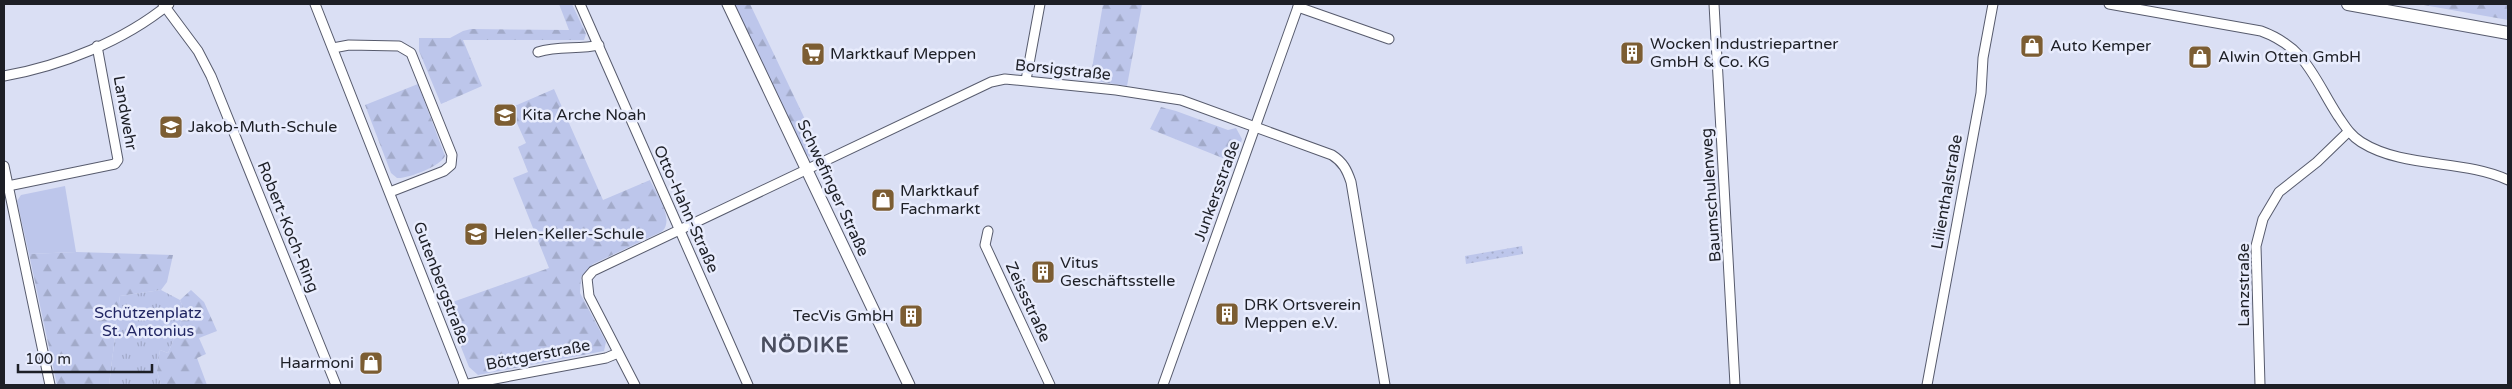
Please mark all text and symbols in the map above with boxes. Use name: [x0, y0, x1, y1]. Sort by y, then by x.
shop icon: Auto Kemper: [2019, 33, 2045, 59]
place label: Wocken Industriepartner GmbH & Co. KG: [1650, 34, 1839, 72]
place label: Auto Kemper: [2050, 36, 2152, 56]
building icon: Wocken Industriepartner GmbH & Co. KG: [1619, 40, 1645, 66]
supermarket icon: Marktkauf Meppen: [800, 41, 826, 67]
place label: Marktkauf Meppen: [830, 44, 976, 64]
shop icon: Alwin Otten GmbH: [2187, 44, 2213, 70]
place label: Alwin Otten GmbH: [2218, 47, 2361, 67]
street label: Borsigstraße: [1014, 55, 1112, 85]
street label: Landwehr: [109, 74, 142, 153]
school or university icon: Kita Arche Noah: [492, 102, 518, 128]
place label: Kita Arche Noah: [522, 105, 646, 125]
school or university icon: Jakob-Muth-Schule: [158, 114, 184, 140]
street label: Schwefinger Straße: [793, 116, 873, 260]
place label: Jakob-Muth-Schule: [188, 117, 337, 137]
street label: Baumschulenweg: [1696, 127, 1726, 263]
street label: Lilienthalstraße: [1927, 133, 1967, 251]
street label: Junkersstraße: [1189, 138, 1245, 244]
street label: Otto-Hahn-Straße: [649, 142, 723, 276]
street label: Robert-Koch-Ring: [253, 159, 323, 295]
place label: Marktkauf Fachmarkt: [900, 181, 980, 219]
shop icon: Marktkauf Fachmarkt: [870, 187, 896, 213]
street label: Gutenbergstraße: [408, 219, 474, 347]
school or university icon: Helen-Keller-Schule: [463, 221, 489, 247]
place label: Helen-Keller-Schule: [494, 224, 644, 244]
street label: Lanzstraße: [2234, 243, 2254, 327]
place label: Vitus Geschäftsstelle: [1060, 253, 1175, 291]
street label: Zeissstraße: [1001, 259, 1055, 345]
building icon: Vitus Geschäftsstelle: [1030, 259, 1056, 285]
place label: DRK Ortsverein Meppen e.V.: [1244, 295, 1361, 333]
building icon: DRK Ortsverein Meppen e.V.: [1214, 301, 1240, 327]
park label: Schützenplatz St. Antonius: [94, 303, 202, 341]
building icon: TecVis GmbH: [898, 303, 924, 329]
place label: TecVis GmbH: [793, 306, 894, 326]
district label: NÖDIKE: [760, 333, 850, 358]
street label: Böttgerstraße: [484, 335, 592, 375]
scale bar: [18, 342, 151, 374]
text: 100 m: [25, 350, 71, 368]
shop icon: Haarmoni: [358, 350, 384, 376]
place label: Haarmoni: [280, 353, 354, 373]

